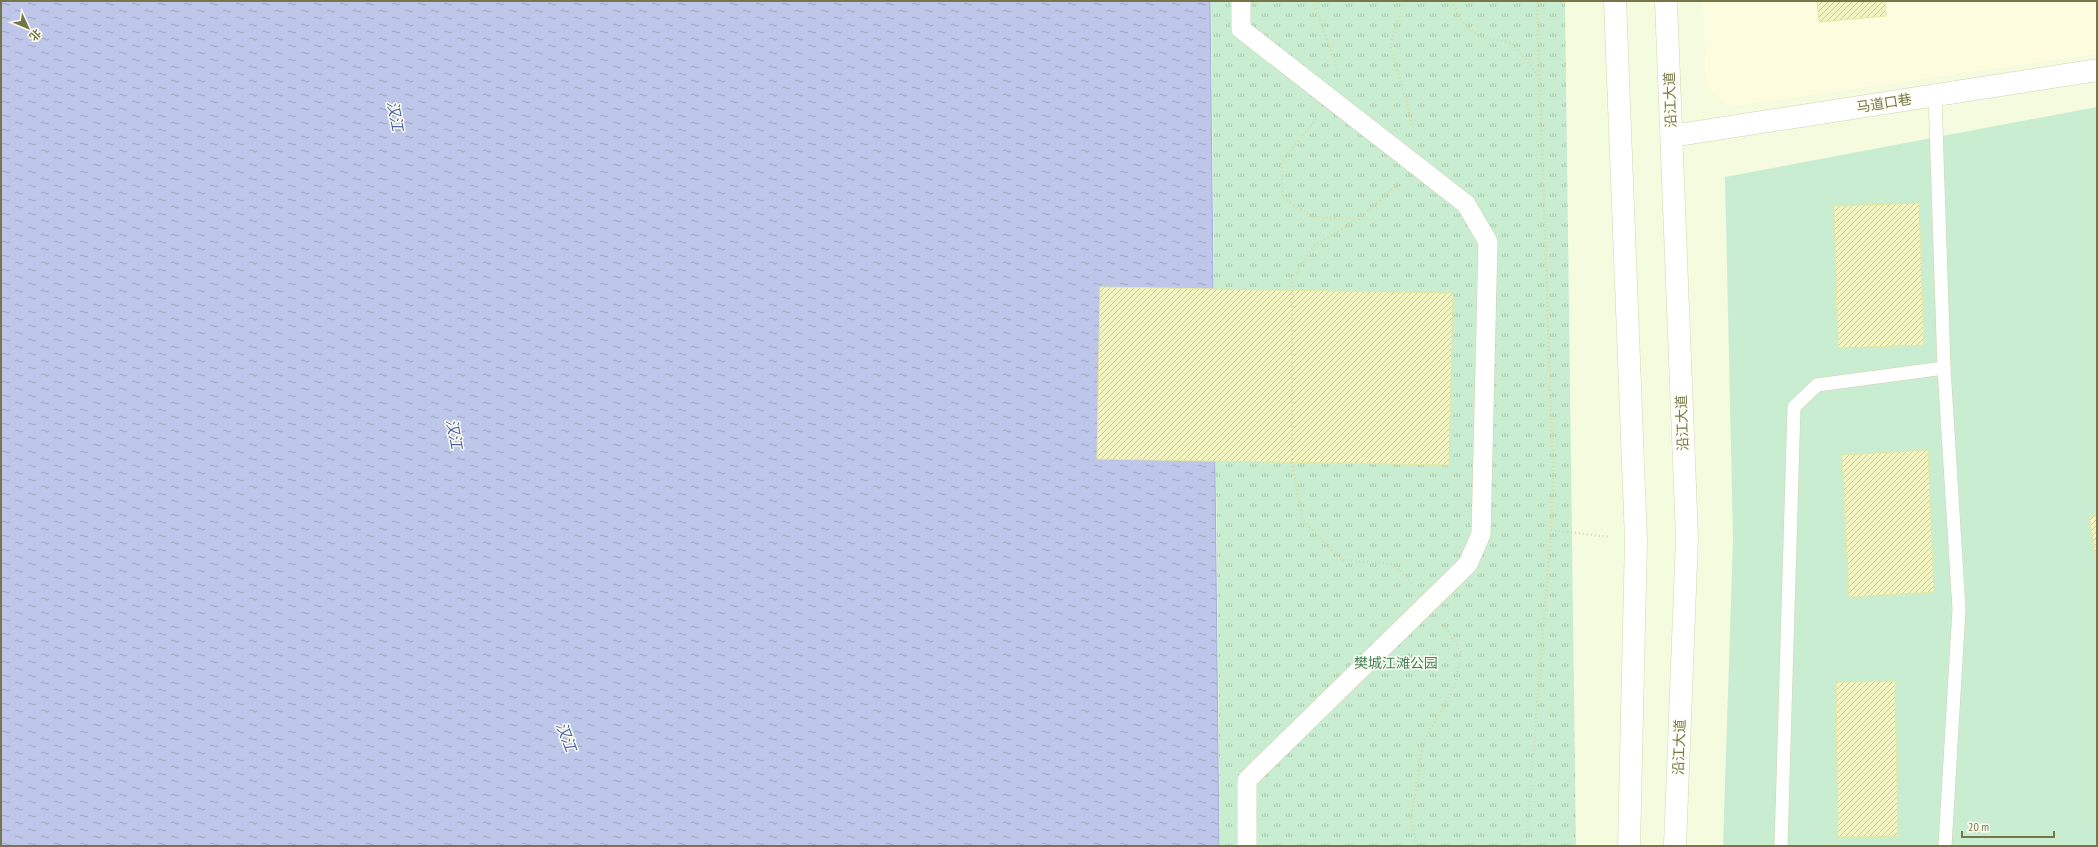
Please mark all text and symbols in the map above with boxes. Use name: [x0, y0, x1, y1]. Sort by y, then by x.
north arrow: [8, 8, 48, 48]
text: 北: [26, 26, 44, 44]
street label: 沿江大道: [1660, 72, 1680, 128]
street label: 马道口巷: [1855, 90, 1913, 116]
water label: 汉江: [383, 99, 408, 134]
street label: 沿江大道: [1672, 395, 1692, 451]
water label: 汉江: [442, 417, 467, 452]
park label: 樊城江滩公园: [1354, 654, 1438, 672]
water label: 汉江: [552, 719, 581, 756]
street label: 沿江大道: [1669, 719, 1689, 775]
scale bar: [1962, 813, 2054, 839]
text: 20 m: [1968, 819, 1989, 834]

